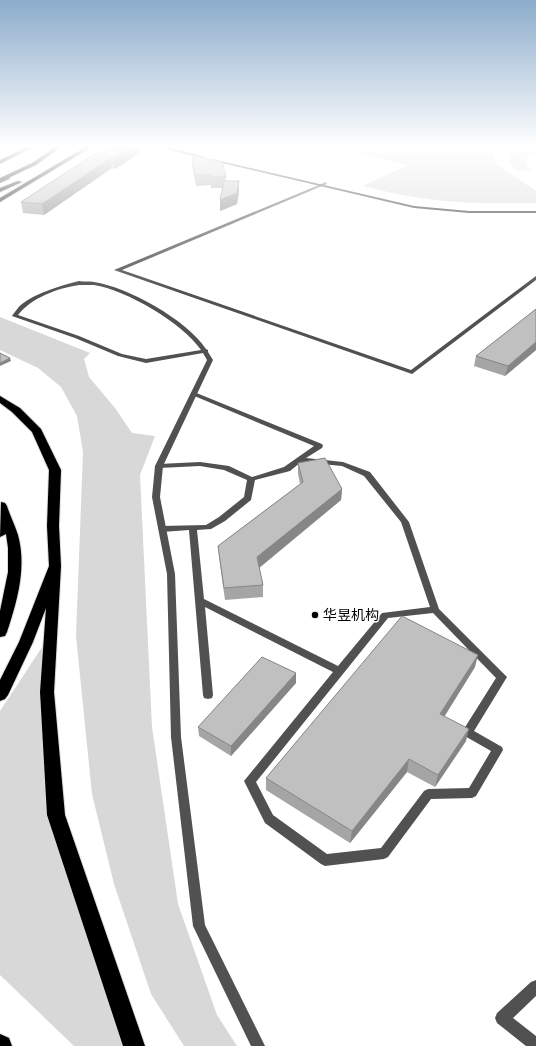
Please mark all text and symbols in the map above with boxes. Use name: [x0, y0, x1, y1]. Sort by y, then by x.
place label: 华昱机构: [323, 607, 379, 623]
marker: 华昱机构: [310, 610, 320, 620]

